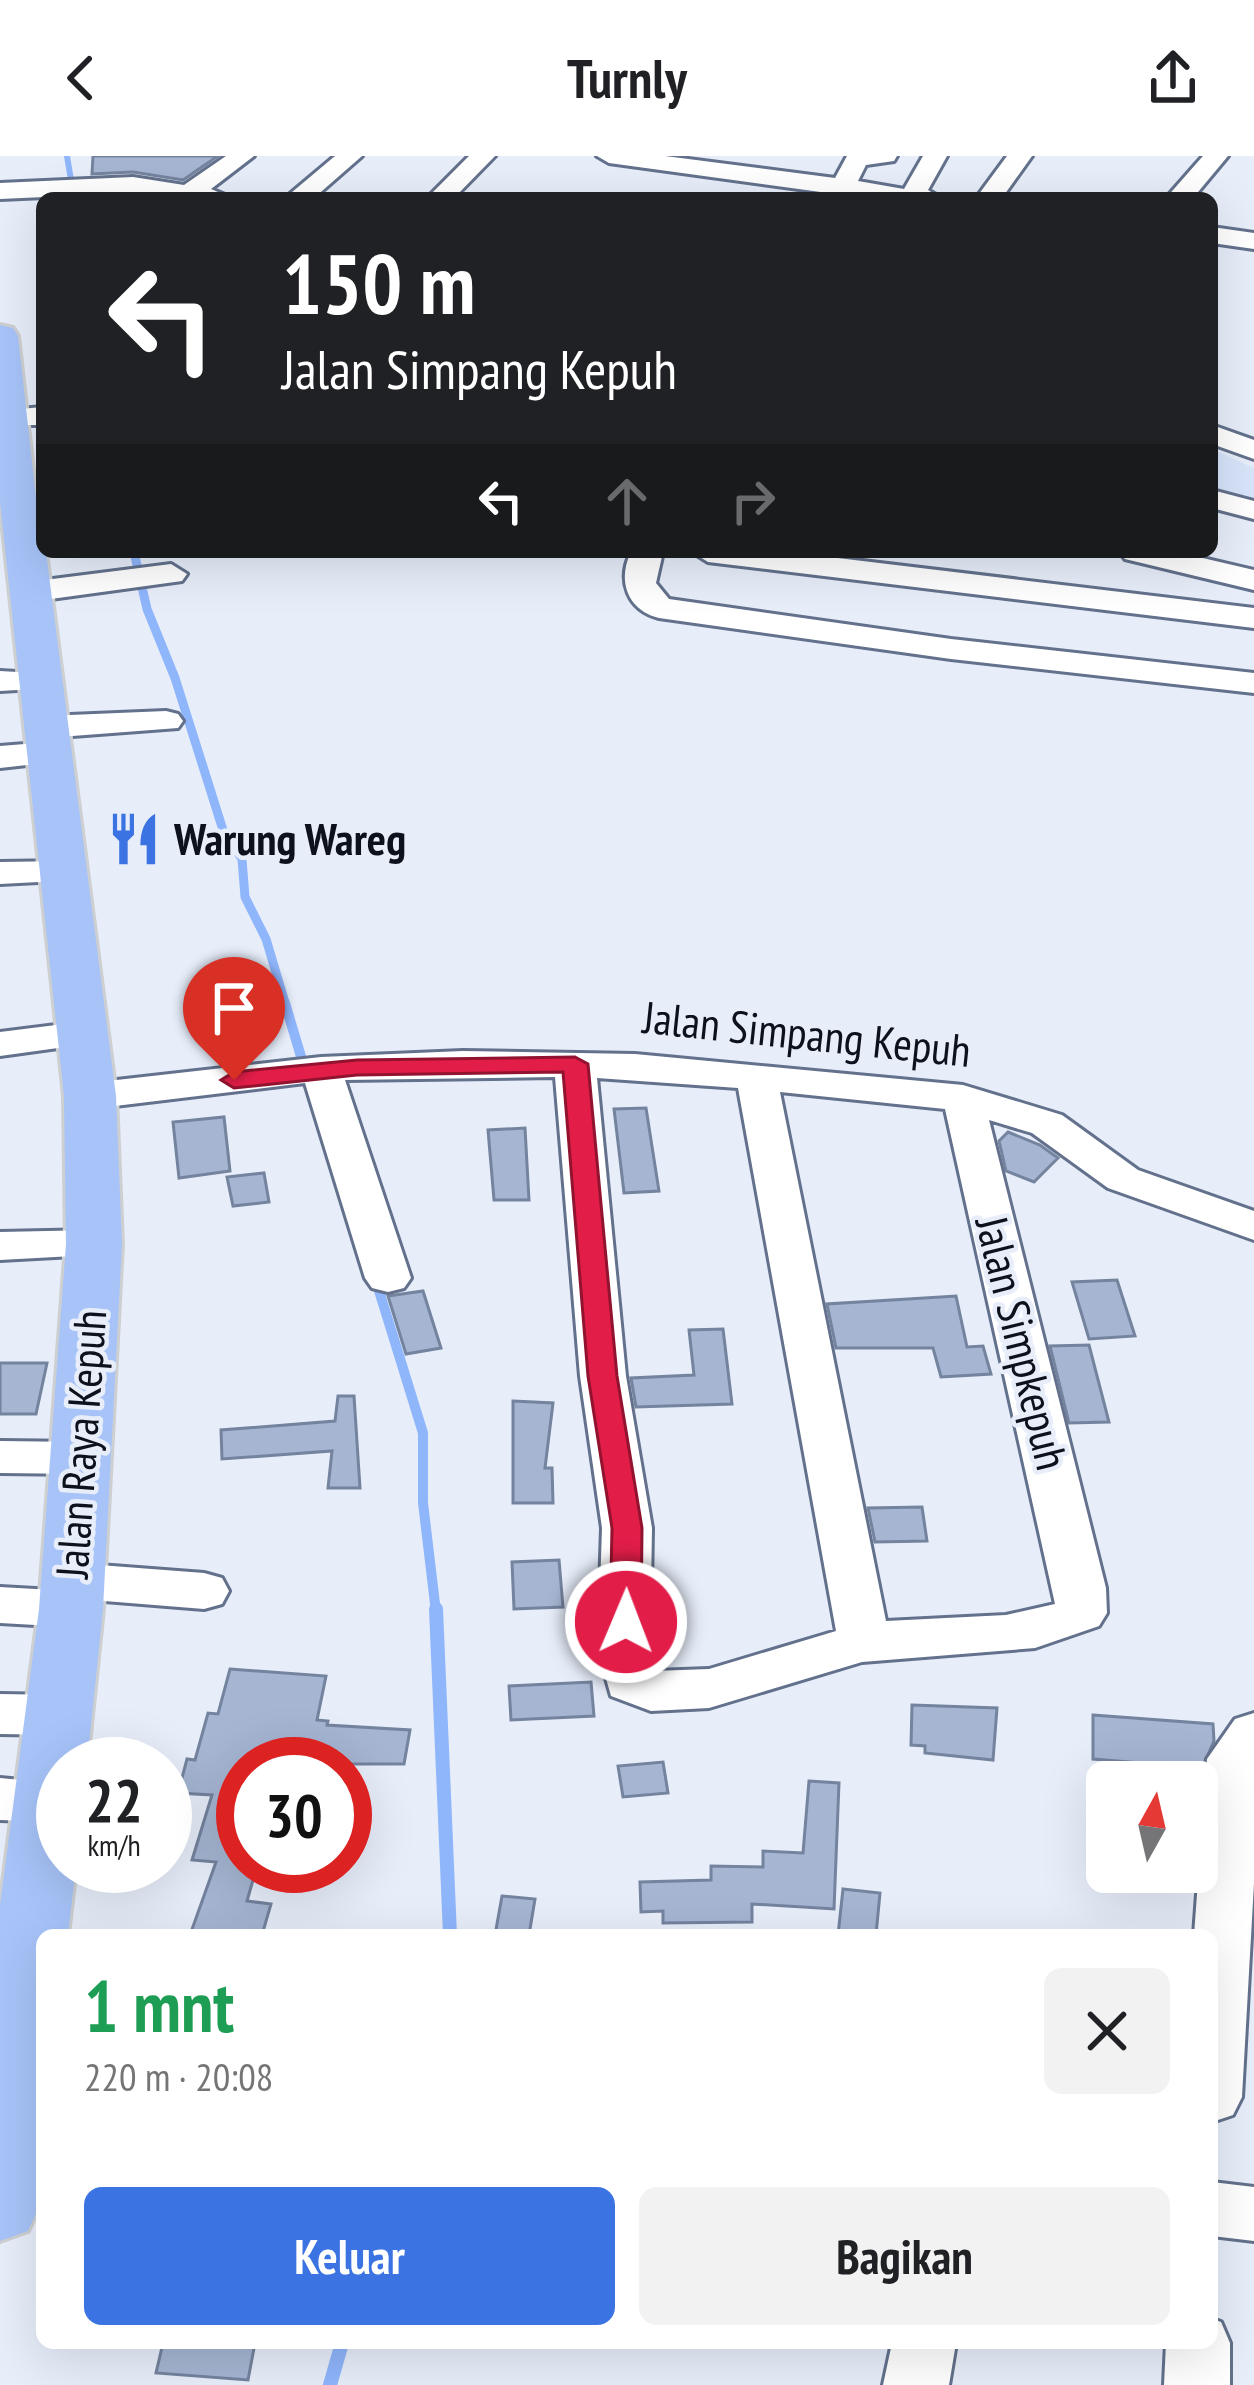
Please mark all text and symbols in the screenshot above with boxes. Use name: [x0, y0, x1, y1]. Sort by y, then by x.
text: Turnly: [567, 43, 687, 113]
icon: back: [48, 45, 114, 111]
icon: share: [1140, 45, 1206, 111]
text: 150 m: [282, 228, 475, 337]
icon: left: [84, 240, 240, 396]
text: Jalan Simpang Kepuh: [282, 334, 677, 404]
icon: left: [468, 468, 534, 534]
icon: ahead: [594, 468, 660, 534]
icon: right: [720, 468, 786, 534]
place label: Warung Wareg: [173, 809, 406, 867]
restaurant icon: Warung Wareg: [105, 810, 163, 868]
pin: [183, 957, 285, 1080]
icon: arrive: [201, 975, 267, 1041]
street label: Jalan Simpang Kepuh: [638, 987, 974, 1079]
street label: Jalan Simpkepuh: [963, 1208, 1082, 1475]
street label: Jalan Raya Kepuh: [42, 1308, 118, 1582]
position arrow: [563, 1559, 689, 1685]
speed limit sign: 30: [216, 1737, 372, 1893]
text: 22: [85, 1761, 143, 1839]
north arrow: [1086, 1761, 1218, 1893]
map controls: [1086, 1761, 1218, 1893]
text: km/h: [87, 1825, 141, 1864]
text: 1 mnt: [84, 1959, 234, 2052]
button: close: [1044, 1968, 1170, 2094]
text: 220 m · 20:08: [84, 2051, 273, 2102]
button: Keluar: [84, 2187, 615, 2325]
button: Bagikan: [639, 2187, 1170, 2325]

